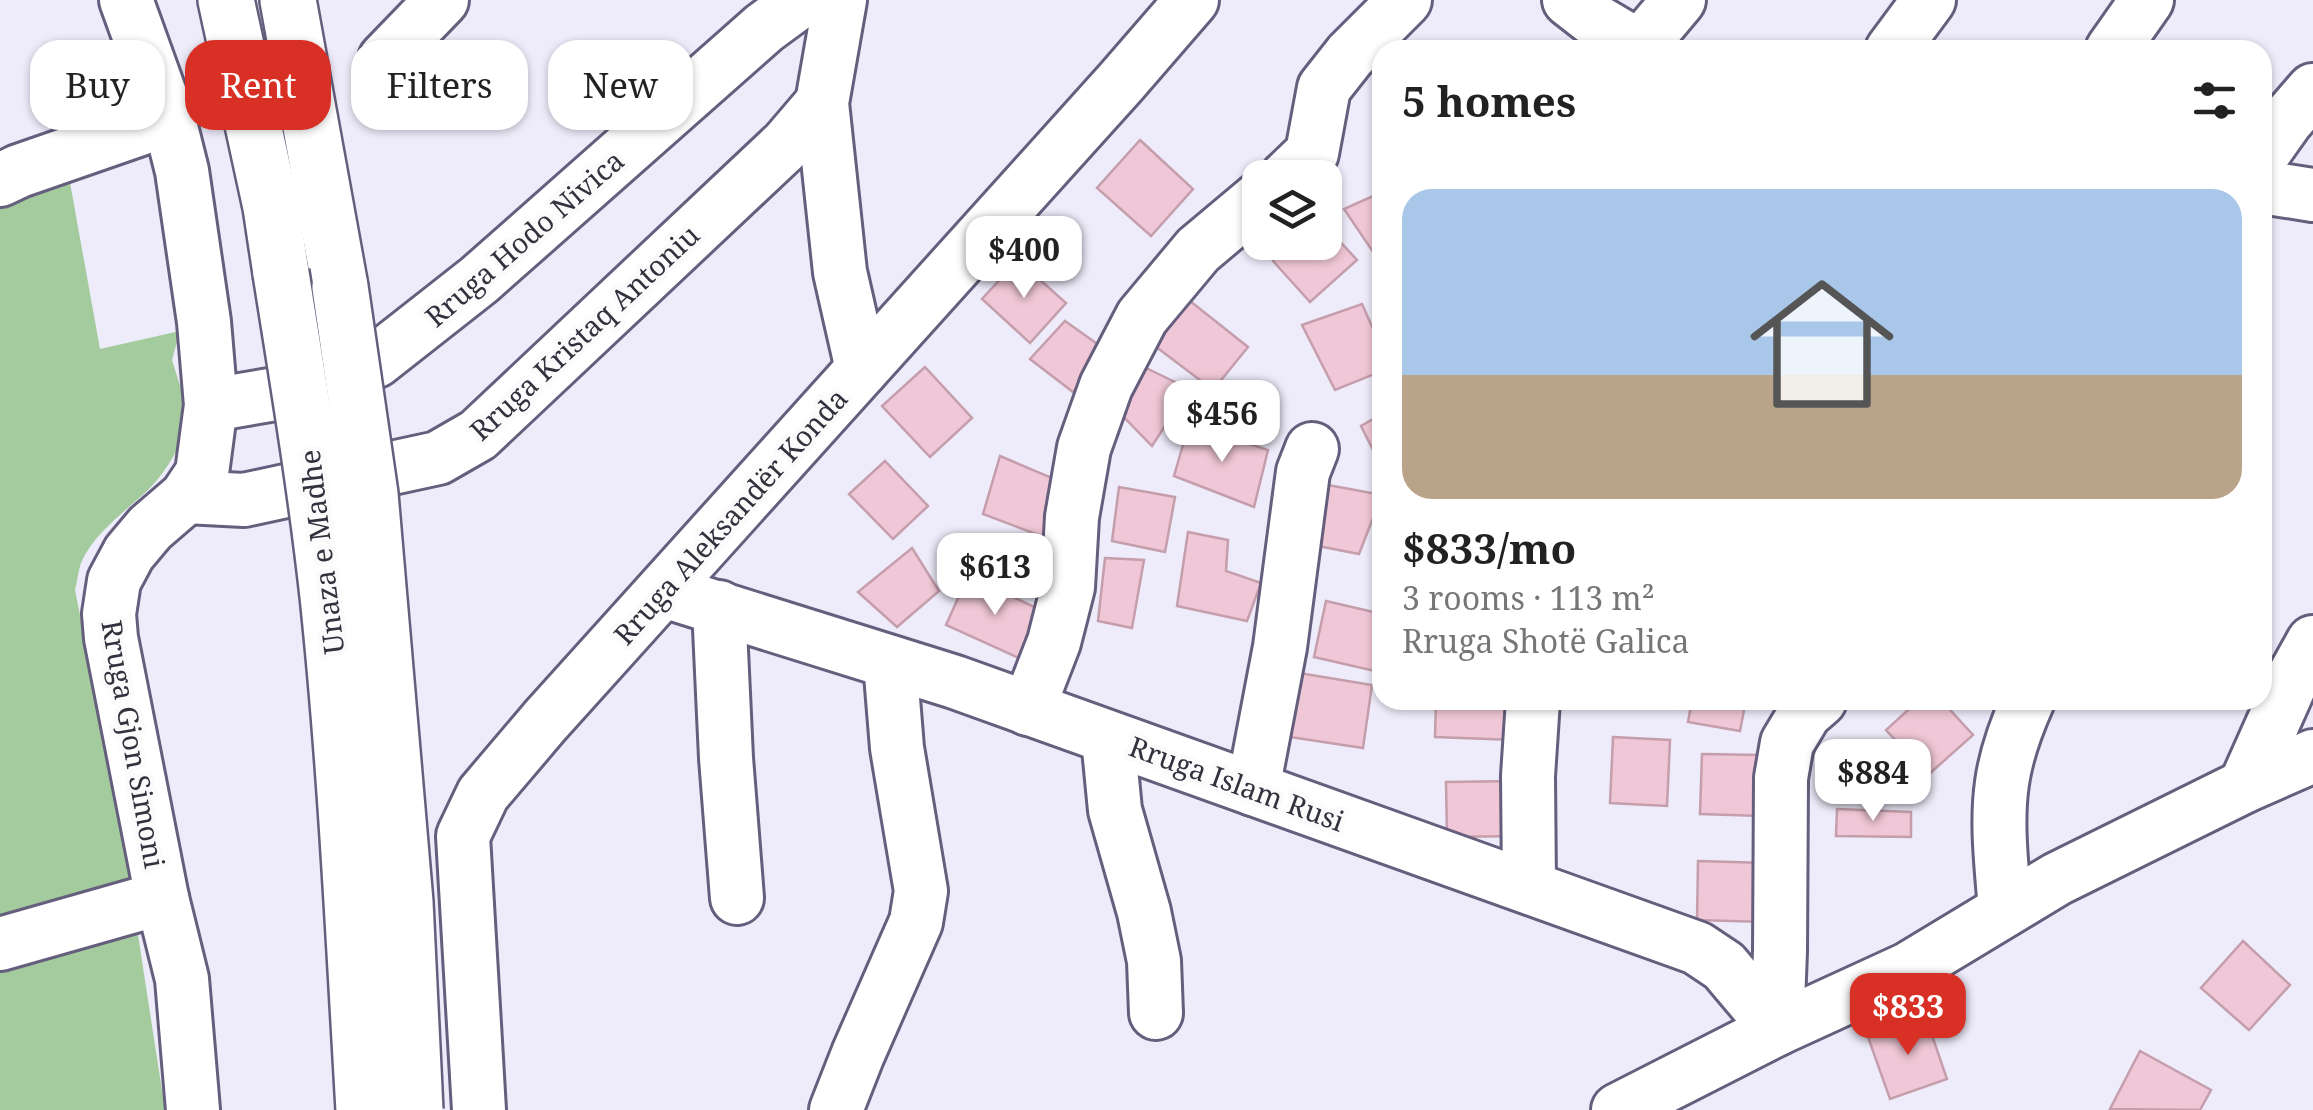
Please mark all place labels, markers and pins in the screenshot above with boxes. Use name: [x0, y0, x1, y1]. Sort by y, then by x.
pin: $400: [965, 216, 1083, 301]
pin: $456: [1163, 380, 1281, 465]
pin: $613: [936, 533, 1054, 618]
pin: $884: [1814, 739, 1932, 824]
pin: $833: [1849, 973, 1967, 1058]

